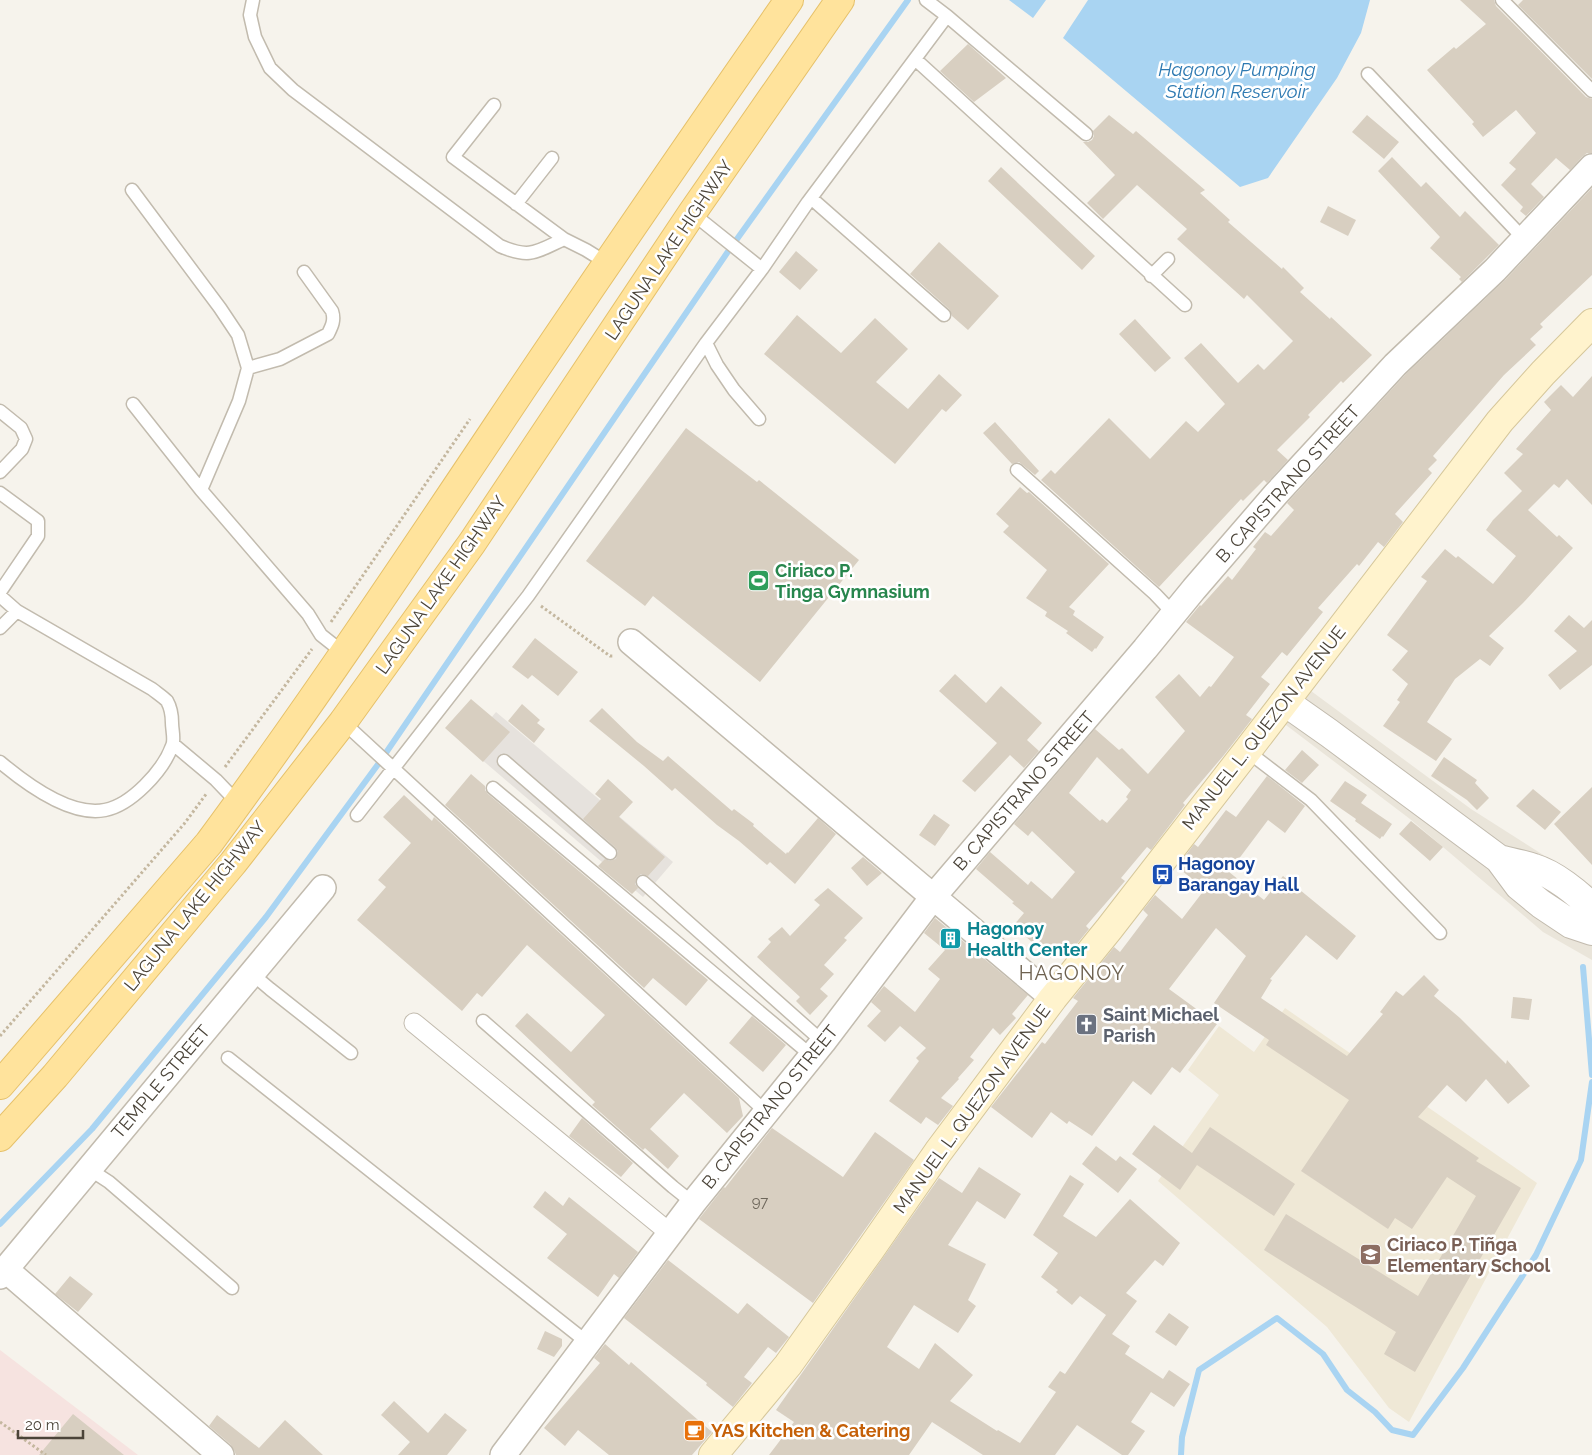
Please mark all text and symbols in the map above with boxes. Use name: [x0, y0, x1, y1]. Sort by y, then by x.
water label: Hagonoy Pumping Station Reservoir: [1158, 58, 1316, 102]
street label: LAGUNA LAKE HIGHWAY: [600, 155, 737, 344]
street label: B. CAPISTRANO STREET: [1211, 401, 1364, 567]
street label: LAGUNA LAKE HIGHWAY: [371, 491, 510, 678]
place label: Ciriaco P. Tinga Gymnasium: [775, 560, 930, 602]
sports icon: Ciriaco P. Tinga Gymnasium: [747, 569, 771, 593]
street label: MANUEL L. QUEZON AVENUE: [1178, 622, 1350, 834]
street label: B. CAPISTRANO STREET: [949, 707, 1099, 875]
street label: LAGUNA LAKE HIGHWAY: [120, 816, 270, 995]
place label: Hagonoy Barangay Hall: [1178, 853, 1299, 895]
bus stop icon: Hagonoy Barangay Hall: [1150, 862, 1174, 886]
place label: Hagonoy Health Center: [967, 918, 1088, 960]
building icon: Hagonoy Health Center: [939, 927, 963, 951]
district label: HAGONOY: [1019, 961, 1125, 985]
street label: MANUEL L. QUEZON AVENUE: [889, 1000, 1054, 1217]
place label: Saint Michael Parish: [1103, 1004, 1219, 1046]
church icon: Saint Michael Parish: [1075, 1013, 1099, 1037]
street label: TEMPLE STREET: [107, 1021, 214, 1143]
street label: B. CAPISTRANO STREET: [697, 1021, 842, 1193]
house number: 97: [752, 1193, 768, 1211]
place label: Ciriaco P. Tiñga Elementary School: [1387, 1234, 1551, 1276]
school or university icon: Ciriaco P. Tiñga Elementary School: [1359, 1243, 1383, 1267]
scale bar: [18, 1408, 82, 1440]
text: 20 m: [25, 1416, 60, 1434]
cafe icon: YAS Kitchen & Catering: [683, 1419, 707, 1443]
place label: YAS Kitchen & Catering: [711, 1420, 910, 1441]

